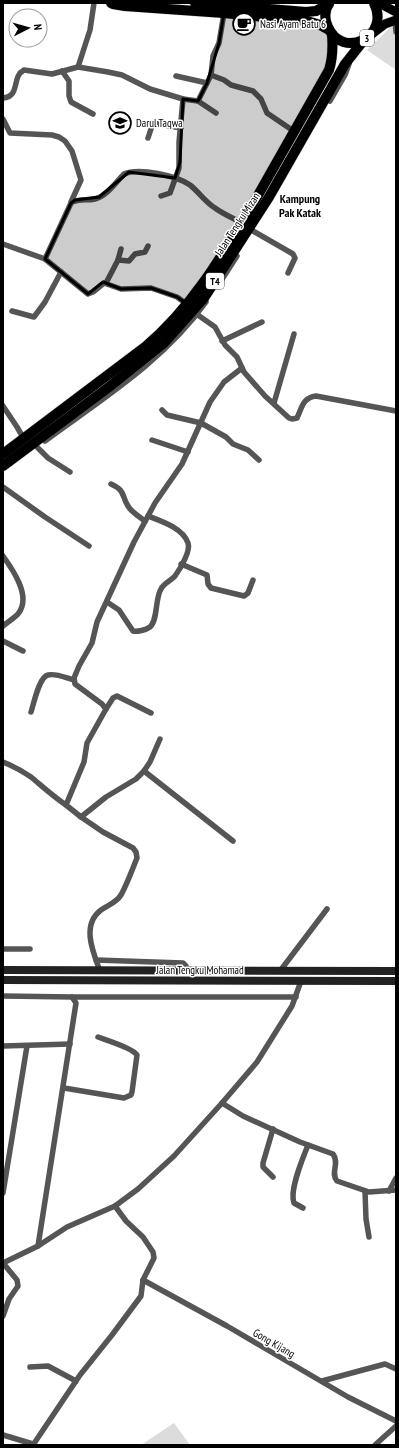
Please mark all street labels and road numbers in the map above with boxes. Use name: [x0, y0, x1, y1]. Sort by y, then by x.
road number: 3: [360, 30, 374, 46]
street label: Jalan Tengku Mizan: [211, 190, 263, 259]
road number: T4: [206, 273, 224, 289]
street label: Jalan Tengku Mohamad: [155, 963, 244, 977]
street label: Gong Kijang: [250, 1325, 298, 1361]

